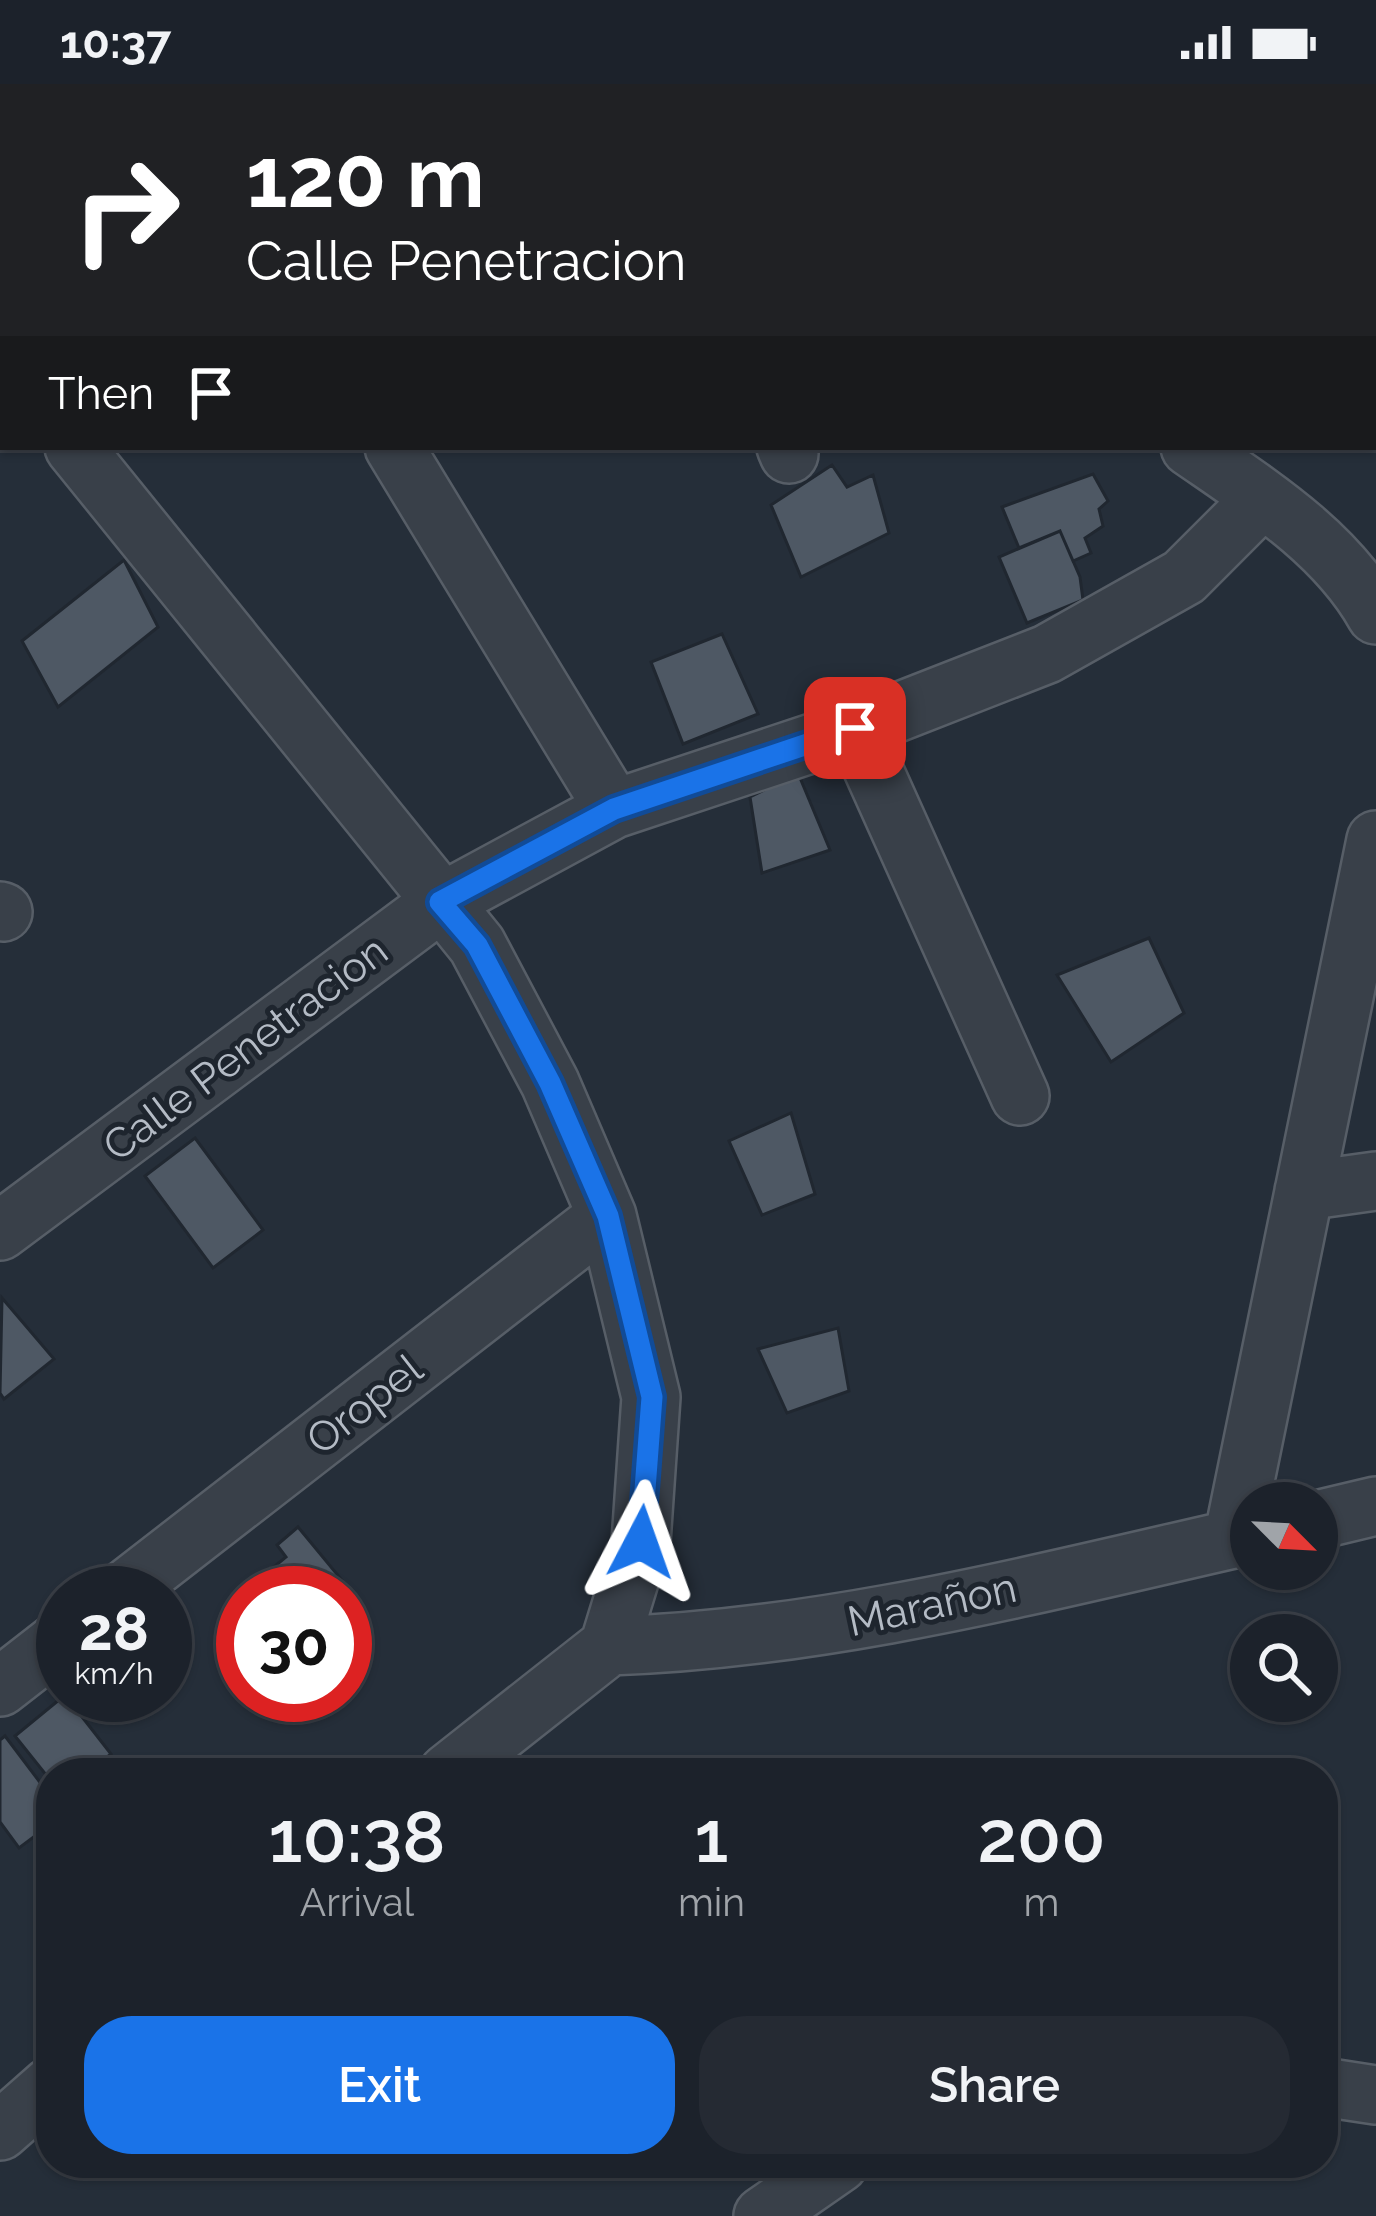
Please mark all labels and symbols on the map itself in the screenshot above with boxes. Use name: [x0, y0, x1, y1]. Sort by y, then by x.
pin: [804, 677, 906, 779]
street label: Calle Penetracion: [94, 926, 397, 1171]
street label: Oropel: [297, 1344, 432, 1464]
position arrow: [578, 1479, 704, 1605]
north arrow: [1230, 1482, 1338, 1590]
street label: Marañon: [843, 1563, 1021, 1646]
speed limit sign: 30: [216, 1566, 372, 1722]

